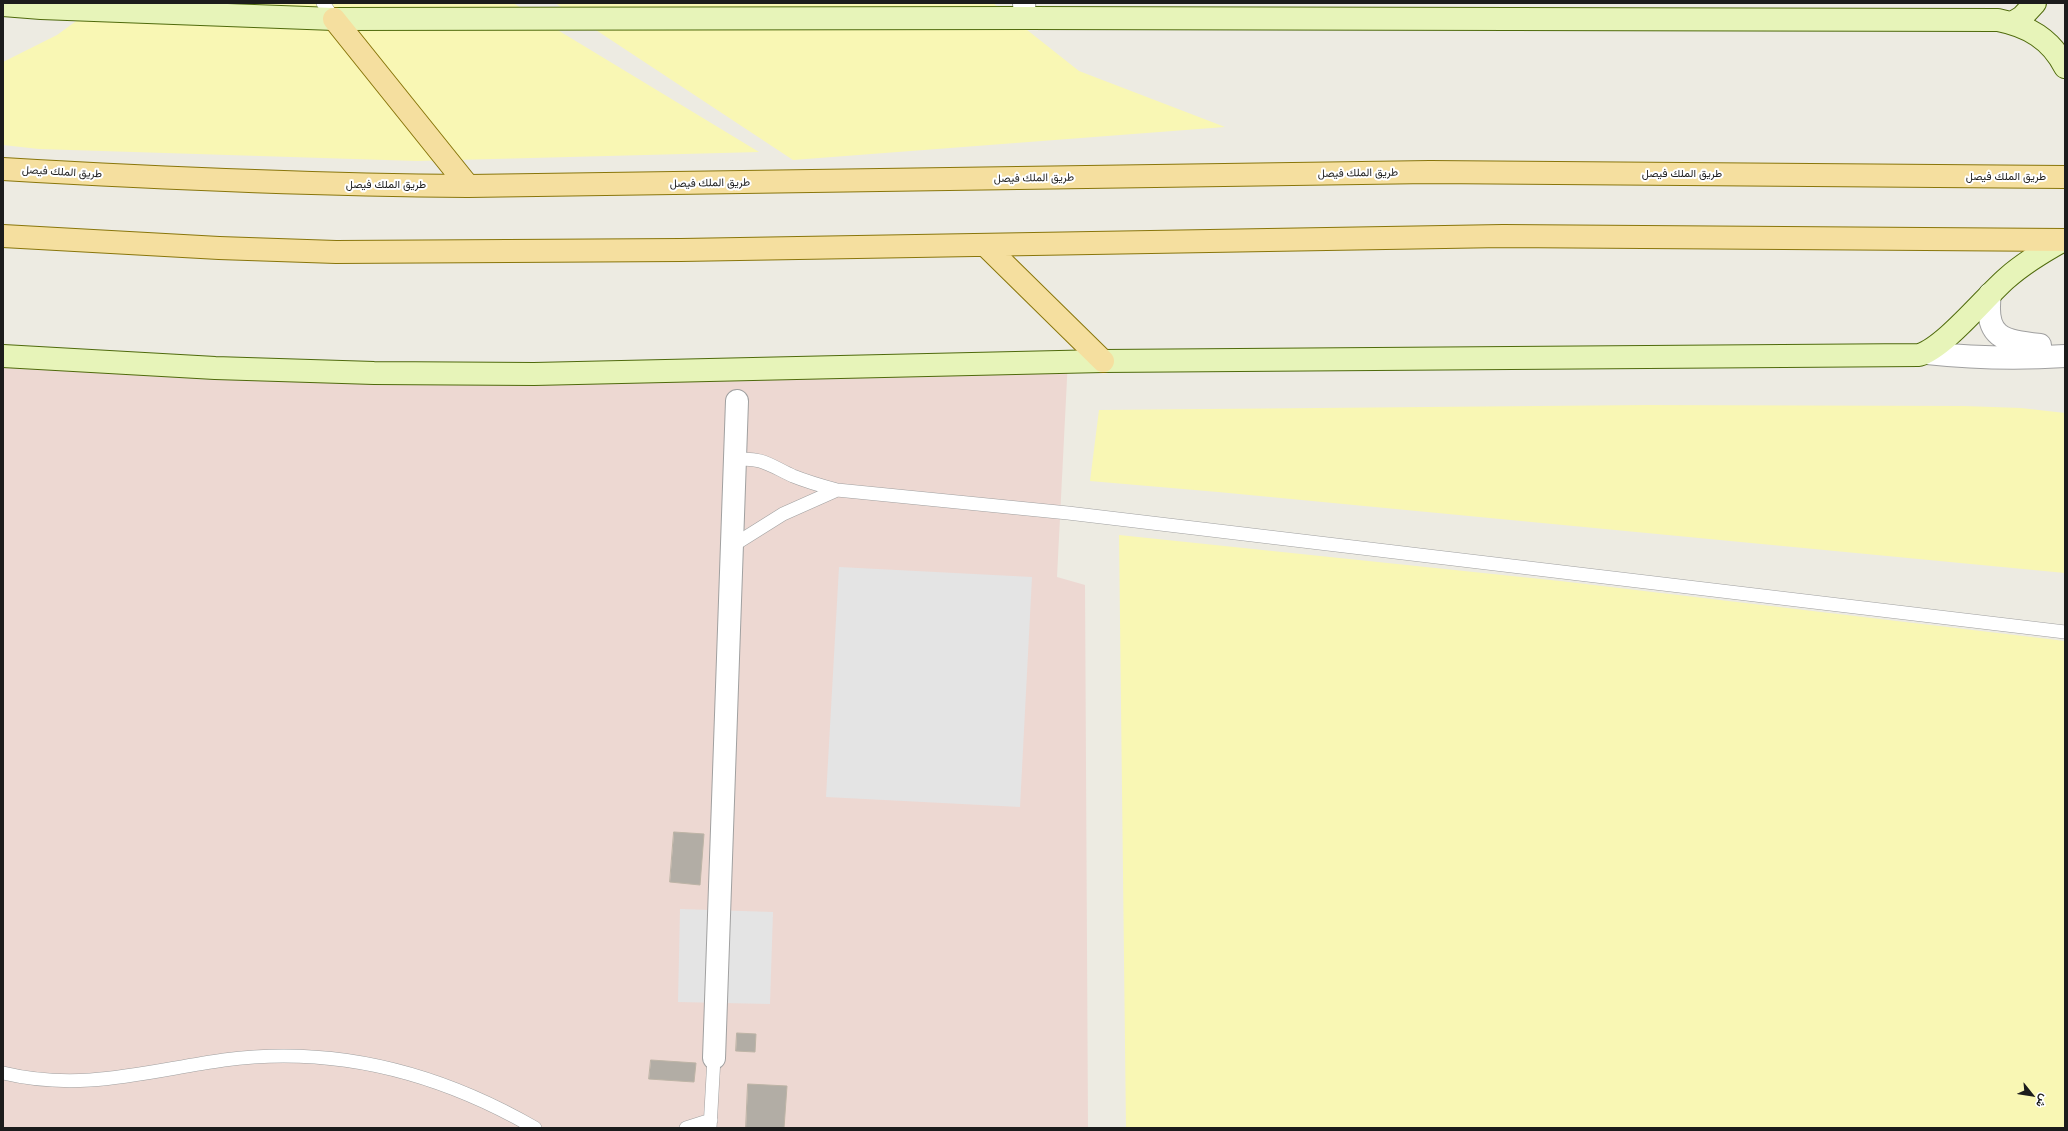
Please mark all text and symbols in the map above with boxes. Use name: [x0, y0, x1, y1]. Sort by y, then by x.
street label: طريق الملك فيصل: [21, 163, 103, 181]
street label: طريق الملك فيصل: [1318, 166, 1398, 180]
street label: طريق الملك فيصل: [1642, 167, 1722, 181]
street label: طريق الملك فيصل: [1966, 170, 2046, 184]
street label: طريق الملك فيصل: [994, 171, 1074, 185]
street label: طريق الملك فيصل: [670, 176, 750, 190]
street label: طريق الملك فيصل: [346, 178, 426, 192]
north arrow: [2012, 1075, 2052, 1115]
text: ش: [2033, 1092, 2052, 1110]

